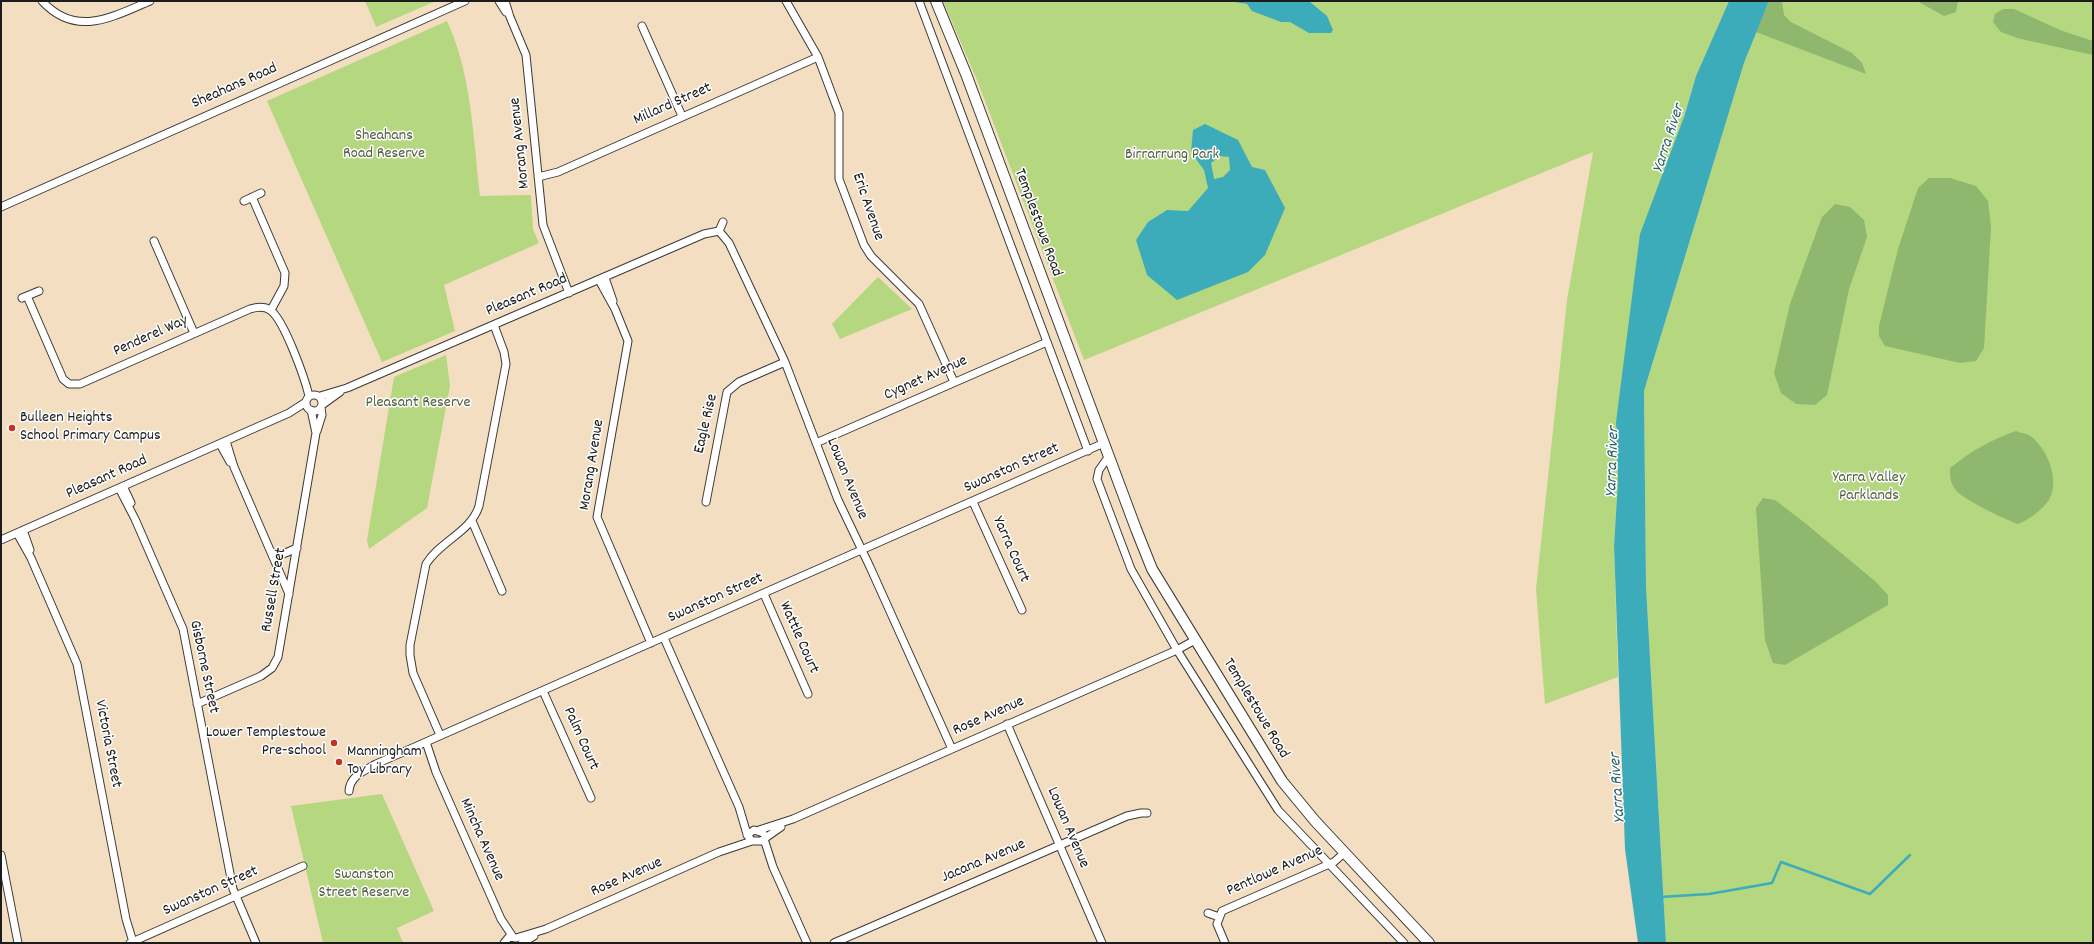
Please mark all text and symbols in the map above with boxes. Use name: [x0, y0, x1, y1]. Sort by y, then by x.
street label: Sheahans Road: [189, 60, 281, 114]
street label: Millard Street: [631, 79, 715, 131]
street label: Morang Avenue: [507, 96, 535, 190]
water label: Yarra River: [1649, 102, 1691, 176]
park label: Sheahans Road Reserve: [343, 127, 425, 165]
park label: Birrarrung Park: [1125, 146, 1219, 166]
street label: Templestowe Road: [1009, 166, 1065, 280]
street label: Eric Avenue: [847, 171, 887, 243]
street label: Pleasant Road: [483, 270, 571, 322]
street label: Penderel Way: [111, 312, 191, 362]
street label: Cygnet Avenue: [881, 352, 971, 406]
street label: Eagle Rise: [691, 392, 723, 456]
park label: Pleasant Reserve: [365, 394, 471, 414]
place label: Bulleen Heights School Primary Campus: [20, 409, 161, 447]
street label: Morang Avenue: [576, 418, 610, 512]
marker: Bulleen Heights School Primary Campus: [7, 423, 17, 433]
water label: Yarra River: [1603, 426, 1625, 498]
street label: Lowan Avenue: [821, 435, 871, 523]
street label: Swanston Street: [962, 439, 1062, 499]
street label: Pleasant Road: [63, 452, 151, 504]
park label: Yarra Valley Parklands: [1833, 469, 1905, 507]
street label: Yarra Court: [987, 514, 1033, 586]
street label: Russell Street: [258, 546, 292, 634]
street label: Swanston Street: [666, 569, 766, 629]
street label: Wattle Court: [774, 599, 822, 677]
street label: Gisborne Street: [184, 619, 222, 715]
street label: Templestowe Road: [1218, 655, 1292, 763]
street label: Rose Avenue: [950, 693, 1028, 741]
street label: Victoria Street: [89, 698, 125, 790]
street label: Palm Court: [558, 704, 602, 774]
place label: Lower Templestowe Pre-school: [206, 724, 326, 762]
marker: Lower Templestowe Pre-school: [329, 738, 339, 748]
place label: Manningham Toy Library: [347, 743, 422, 781]
water label: Yarra River: [1606, 752, 1632, 824]
marker: Manningham Toy Library: [334, 757, 344, 767]
street label: Lowan Avenue: [1041, 785, 1093, 871]
street label: Mincha Avenue: [454, 796, 508, 884]
street label: Jacana Avenue: [939, 836, 1029, 888]
street label: Pentlowe Avenue: [1224, 842, 1326, 902]
street label: Rose Avenue: [588, 854, 666, 902]
street label: Swanston Street: [161, 862, 261, 922]
park label: Swanston Street Reserve: [319, 866, 409, 904]

